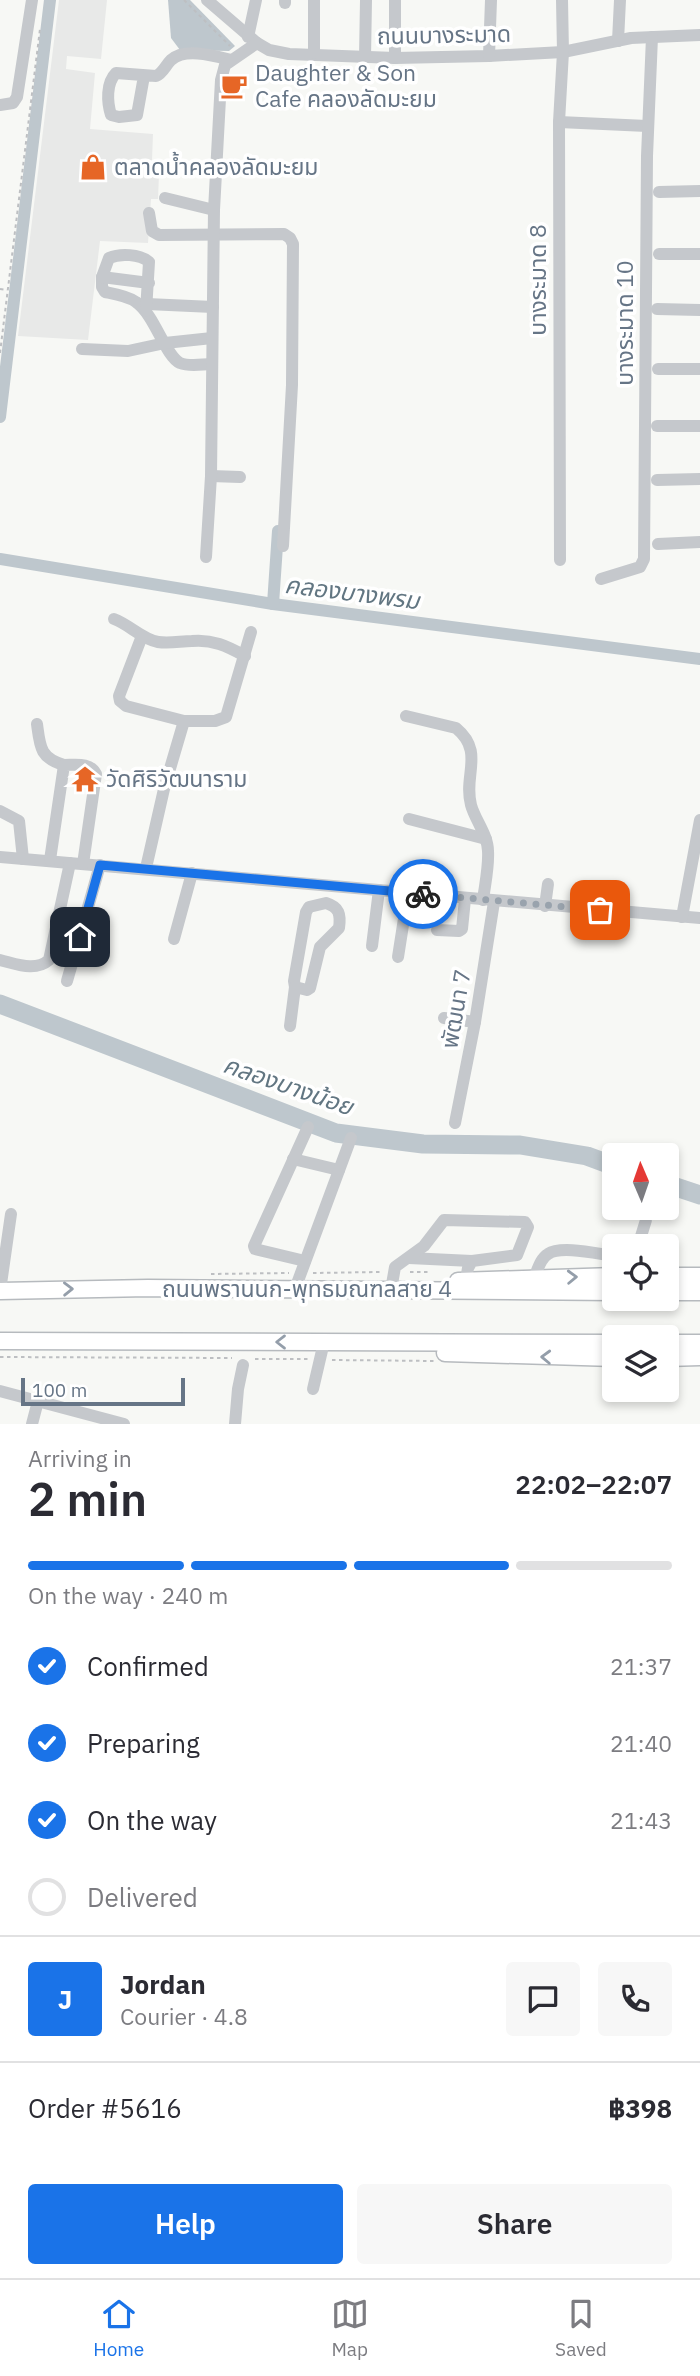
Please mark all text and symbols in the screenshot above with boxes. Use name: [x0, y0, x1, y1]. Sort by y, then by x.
street label: ถนนบางระมาด: [377, 18, 511, 50]
place label: Daughter & Son Cafe คลองลัดมะยม: [255, 57, 437, 113]
cafe icon: Daughter & Son Cafe คลองลัดมะยม: [219, 71, 249, 101]
place label: ตลาดน้ำคลองลัดมะยม: [114, 151, 319, 181]
shop icon: ตลาดน้ำคลองลัดมะยม: [78, 152, 108, 182]
street label: บางระมาด 8: [522, 224, 552, 336]
street label: บางระมาด 10: [609, 260, 639, 386]
water label: คลองบางพรม: [283, 568, 423, 616]
place label: วัดศิริวัฒนาราม: [106, 763, 247, 793]
temple icon: วัดศิริวัฒนาราม: [70, 764, 100, 794]
courier: [388, 859, 458, 929]
icon: bike: [404, 875, 442, 913]
pin: [570, 880, 630, 940]
icon: bag: [581, 891, 619, 929]
pin: [50, 907, 110, 967]
icon: home: [61, 918, 99, 956]
street label: พัฒนา 7: [433, 967, 477, 1051]
water label: คลองบางน้อย: [219, 1048, 359, 1123]
north arrow: [602, 1143, 679, 1220]
map controls: [602, 1143, 679, 1402]
button: locate: [602, 1234, 679, 1311]
one-way arrow: [567, 1269, 578, 1284]
street label: ถนนพรานนก-พุทธมณฑลสาย 4: [162, 1273, 452, 1303]
one-way arrow: [63, 1281, 74, 1297]
button: layers: [602, 1325, 679, 1402]
one-way arrow: [275, 1334, 286, 1350]
one-way arrow: [540, 1349, 551, 1364]
scale bar: [21, 1375, 186, 1407]
text: 100 m: [32, 1378, 87, 1402]
text: Arriving in: [28, 1443, 132, 1473]
text: 22:02–22:07: [515, 1467, 672, 1501]
text: 2 min: [28, 1469, 147, 1529]
text: On the way · 240 m: [28, 1580, 228, 1610]
icon: check: [28, 1647, 66, 1685]
text: Confirmed: [87, 1649, 209, 1683]
text: 21:37: [610, 1651, 672, 1681]
icon: check: [28, 1724, 66, 1762]
text: Preparing: [87, 1726, 200, 1760]
text: 21:40: [610, 1728, 672, 1758]
icon: check: [28, 1801, 66, 1839]
text: On the way: [87, 1803, 217, 1837]
text: 21:43: [610, 1805, 672, 1835]
text: Delivered: [87, 1880, 198, 1914]
button: chat: [506, 1962, 580, 2036]
button: phone: [598, 1962, 672, 2036]
text: Jordan: [120, 1967, 206, 2001]
text: J: [58, 1982, 72, 2016]
text: Courier · 4.8: [120, 2001, 248, 2031]
text: Order #5616: [28, 2091, 182, 2125]
text: ฿398: [608, 2091, 672, 2125]
button: Help: [28, 2184, 343, 2264]
button: Share: [357, 2184, 672, 2264]
tab: Home: [93, 2295, 144, 2361]
tab: Map: [331, 2295, 369, 2361]
tab: Saved: [555, 2295, 607, 2361]

